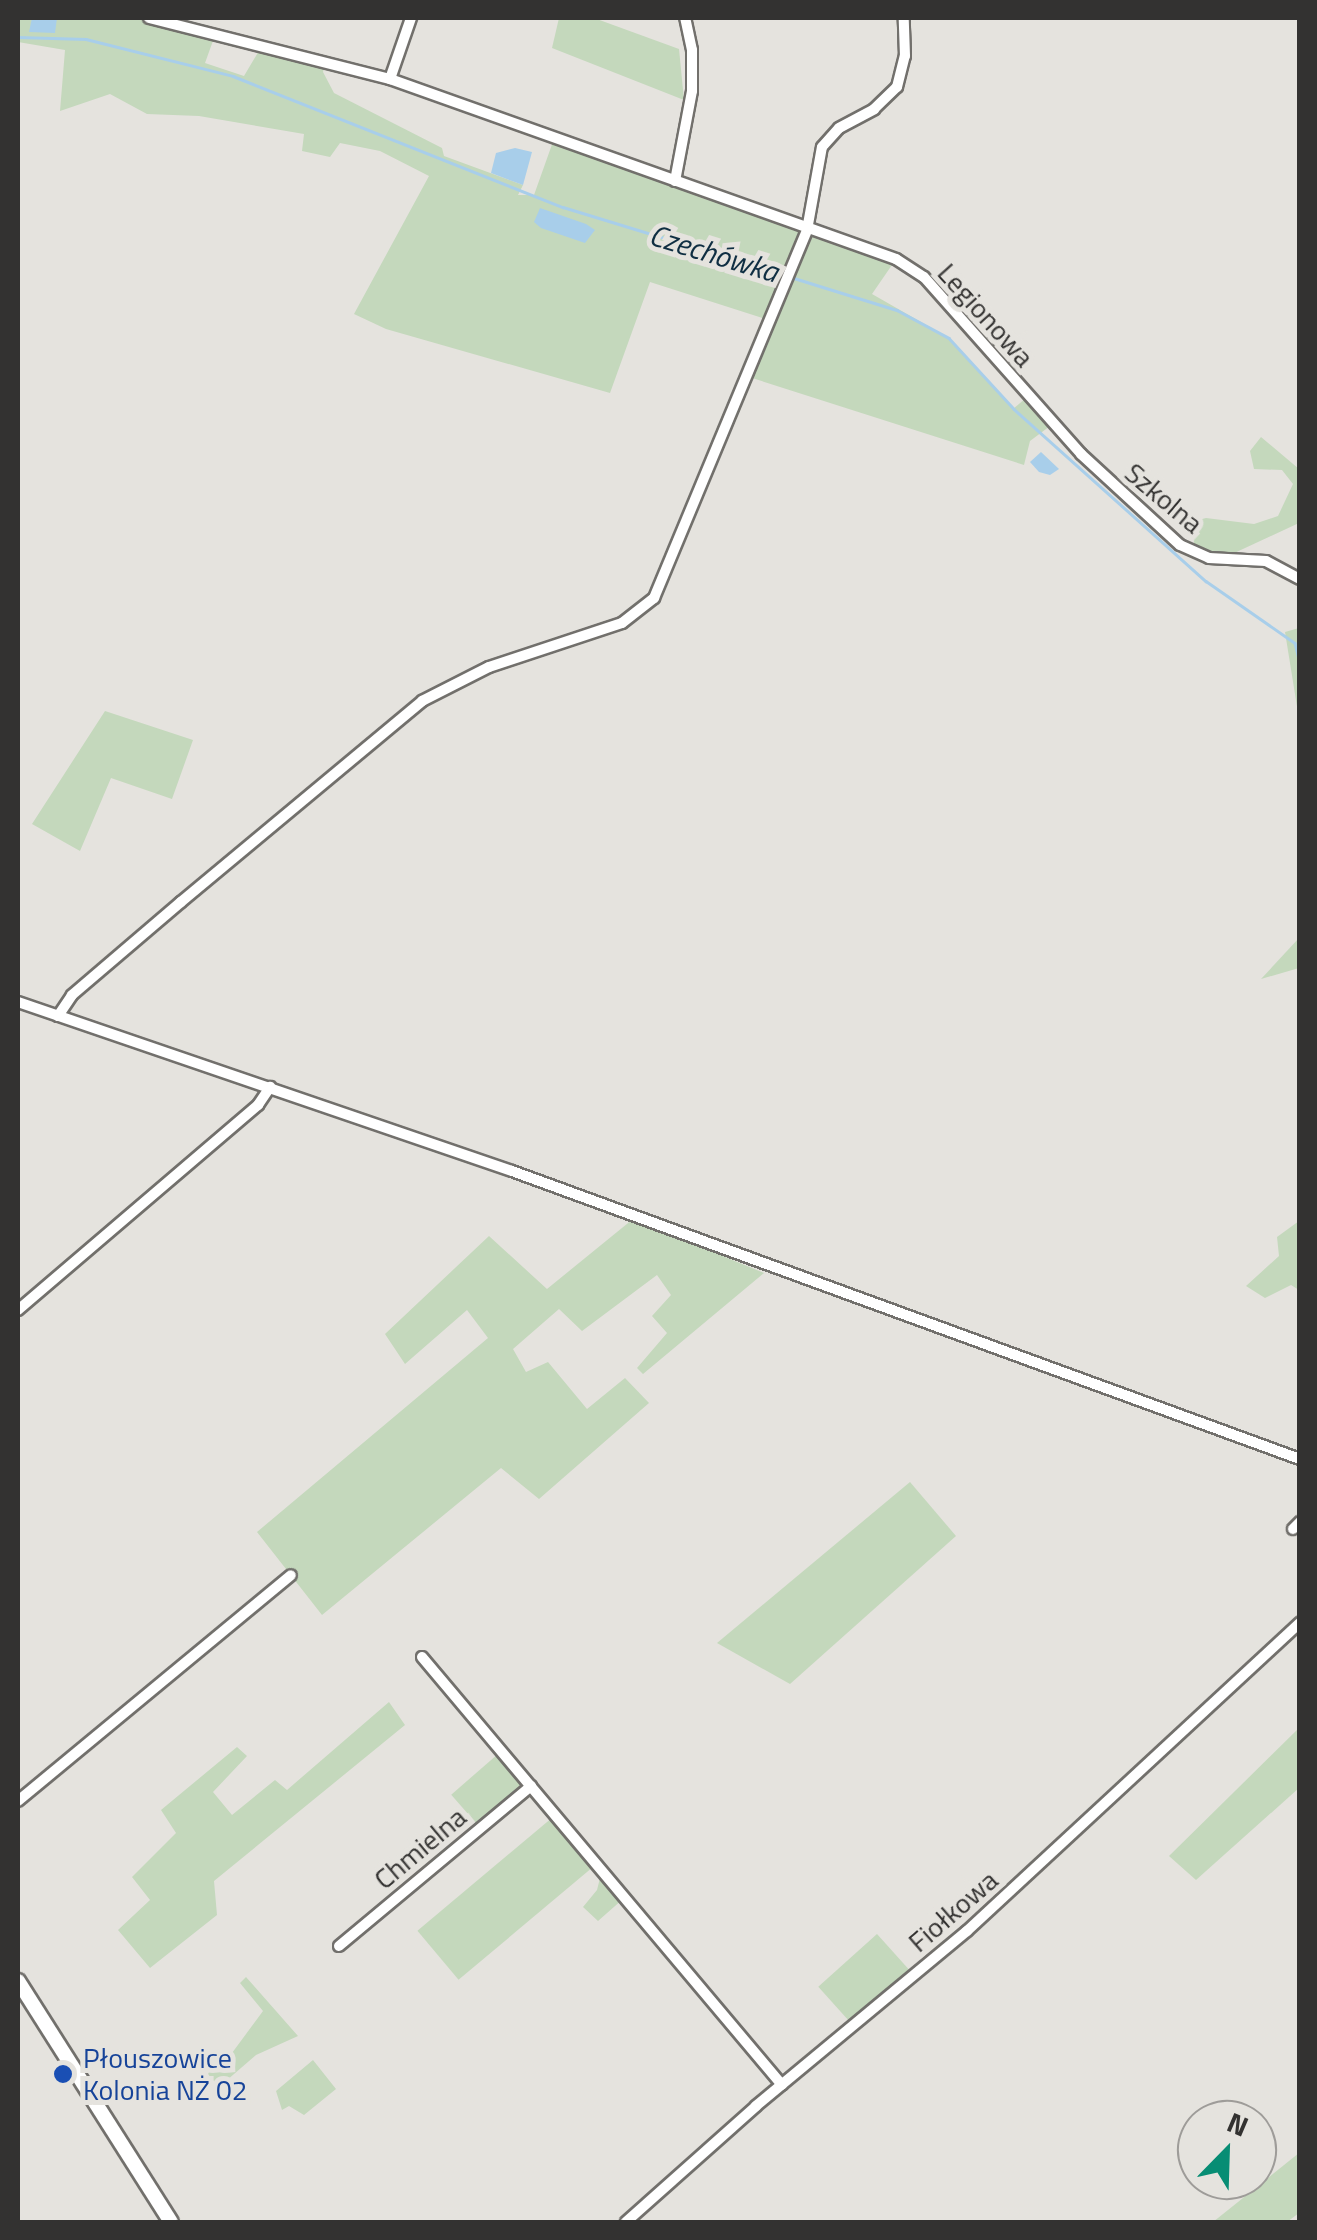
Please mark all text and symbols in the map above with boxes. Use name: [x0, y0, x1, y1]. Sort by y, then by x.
water label: Czechówka: [645, 216, 783, 290]
street label: Legionowa: [931, 256, 1041, 374]
street label: Szkolna: [1118, 456, 1210, 540]
street label: Chmielna: [367, 1800, 473, 1896]
street label: Fiołkowa: [902, 1863, 1004, 1959]
place label: Płouszowice Kolonia NŻ 02: [83, 2041, 247, 2107]
marker: Płouszowice Kolonia NŻ 02: [52, 2063, 74, 2085]
north arrow: [1177, 2100, 1277, 2200]
text: N: [1221, 2100, 1255, 2147]

